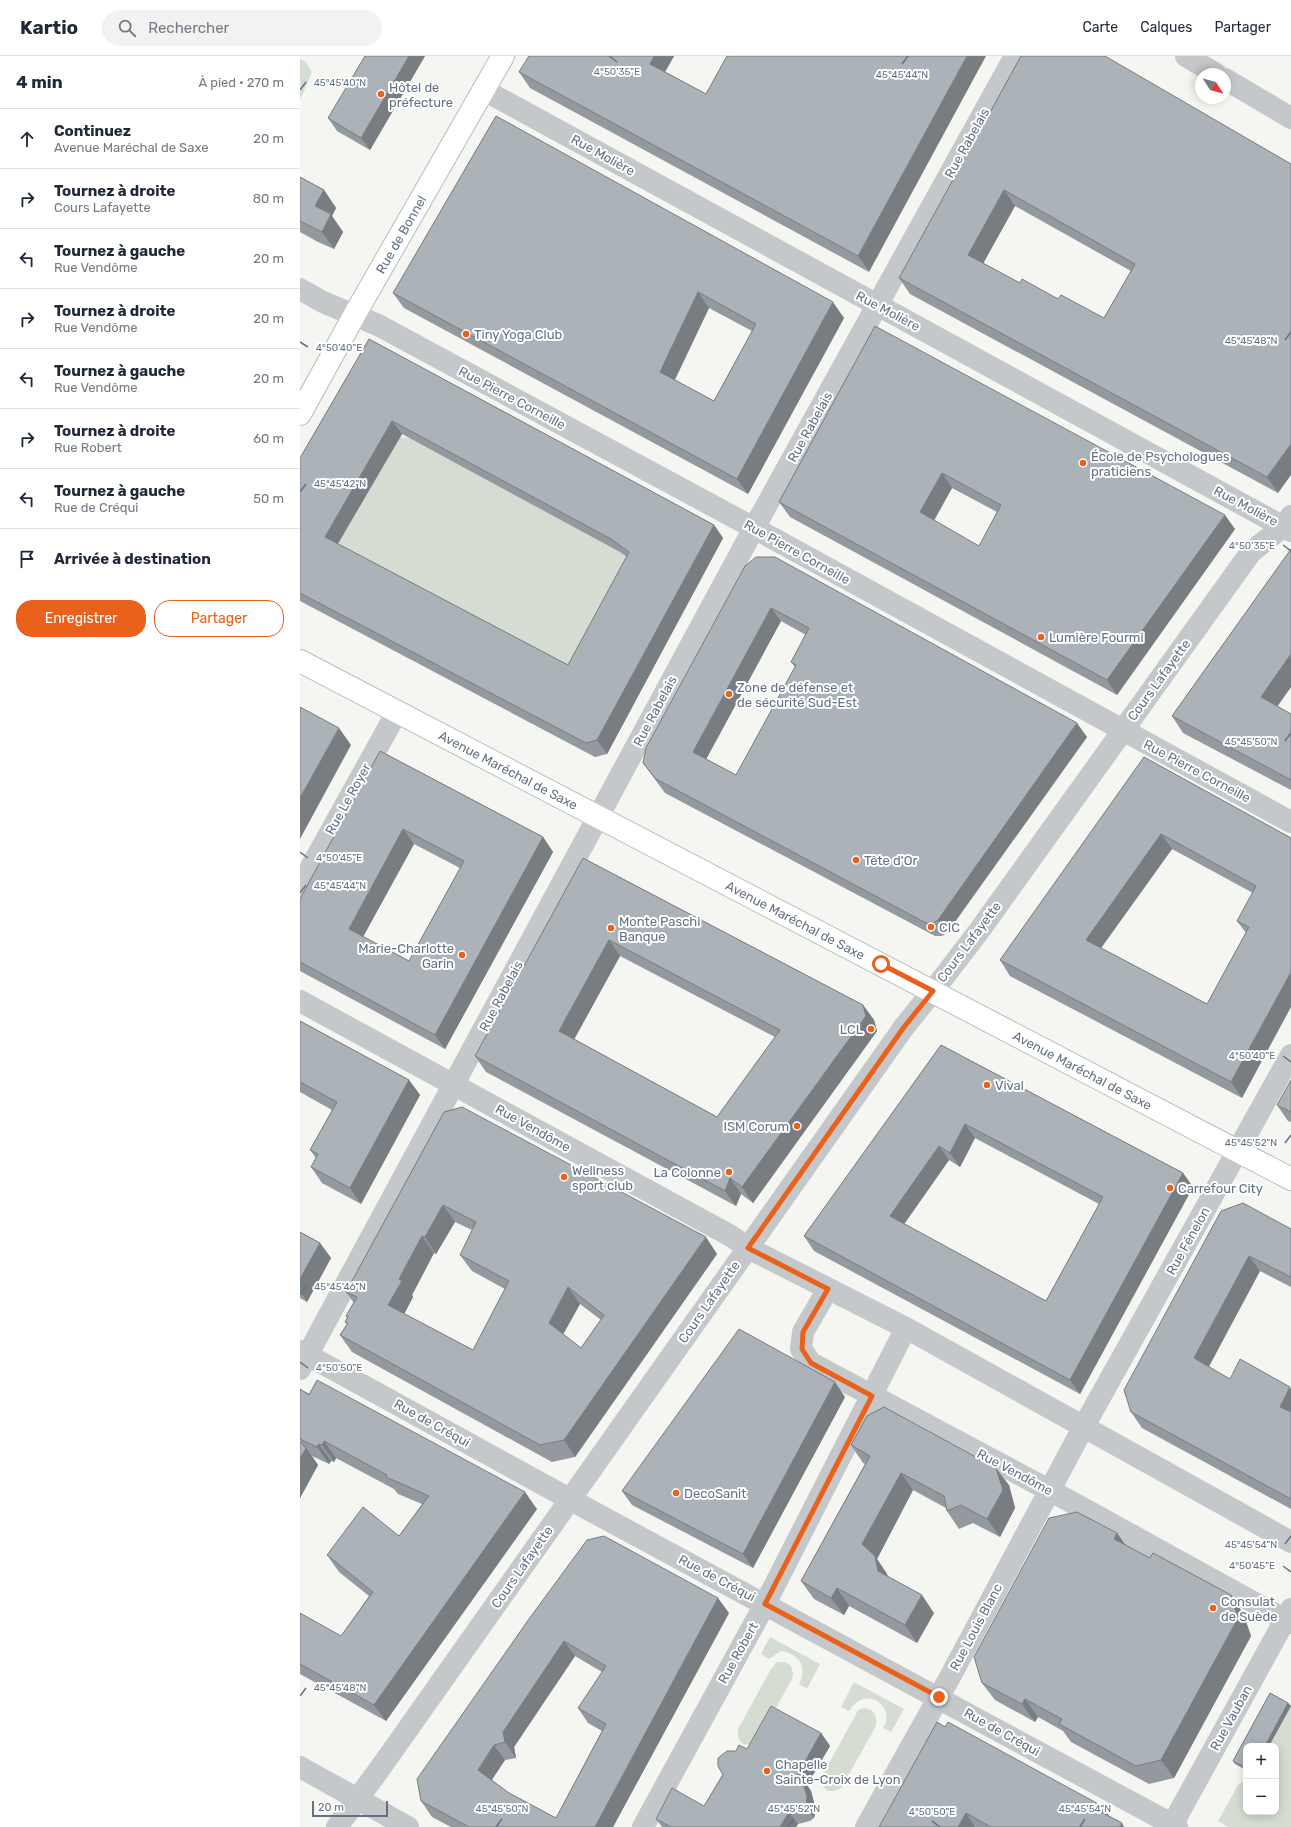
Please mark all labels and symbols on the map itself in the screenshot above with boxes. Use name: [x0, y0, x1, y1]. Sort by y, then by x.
text: 4°50'35"E: [594, 66, 640, 78]
north arrow: [1195, 68, 1231, 104]
text: 45°45'44"N: [876, 69, 928, 81]
text: 45°45'40"N: [314, 77, 366, 89]
place label: Hôtel de préfecture: [389, 80, 453, 110]
marker: Hôtel de préfecture: [376, 89, 386, 99]
street label: Rue Rabelais: [942, 105, 993, 181]
street label: Rue Molière: [569, 131, 637, 179]
street label: Rue de Bonnel: [372, 193, 429, 276]
street label: Rue Molière: [853, 288, 923, 334]
place label: Tiny Yoga Club: [474, 327, 562, 343]
marker: Tiny Yoga Club: [461, 329, 471, 339]
text: 45°45'48"N: [1225, 335, 1277, 347]
text: 4°50'40"E: [316, 342, 362, 354]
street label: Rue Pierre Corneille: [456, 363, 568, 433]
street label: Rue Rabelais: [785, 389, 836, 465]
place label: École de Psychologues praticiens: [1091, 449, 1230, 479]
marker: École de Psychologues praticiens: [1078, 458, 1088, 468]
text: 45°45'42"N: [314, 478, 366, 490]
street label: Rue Molière: [1211, 483, 1281, 529]
street label: Rue Pierre Corneille: [741, 517, 853, 587]
text: 4°50'35"E: [1229, 540, 1275, 552]
place label: Lumière Fourmi: [1049, 630, 1144, 645]
marker: Lumière Fourmi: [1036, 632, 1046, 642]
street label: Cours Lafayette: [1125, 636, 1193, 724]
street label: Rue Rabelais: [630, 673, 680, 749]
place label: Zone de défense et de sécurité Sud-Est: [737, 680, 857, 710]
marker: Zone de défense et de sécurité Sud-Est: [724, 689, 734, 699]
street label: Avenue Maréchal de Saxe: [436, 727, 580, 812]
street label: Rue Pierre Corneille: [1141, 736, 1253, 806]
text: 45°45'50"N: [1225, 736, 1277, 748]
street label: Rue Le Royer: [322, 761, 374, 837]
text: 4°50'45"E: [316, 852, 362, 864]
place label: Tête d'Or: [864, 853, 917, 868]
marker: Tête d'Or: [851, 855, 861, 865]
street label: Avenue Maréchal de Saxe: [723, 877, 867, 962]
text: 45°45'44"N: [314, 880, 366, 892]
street label: Cours Lafayette: [934, 899, 1004, 985]
place label: Monte Paschi Banque: [619, 914, 700, 944]
place label: CIC: [939, 920, 960, 935]
marker: CIC: [926, 922, 936, 932]
marker: Monte Paschi Banque: [606, 923, 616, 933]
place label: Marie-Charlotte Garin: [358, 941, 454, 971]
marker: Marie-Charlotte Garin: [457, 950, 467, 960]
route start: [872, 955, 890, 973]
street label: Rue Rabelais: [476, 958, 526, 1034]
place label: LCL: [840, 1022, 864, 1037]
marker: LCL: [866, 1024, 876, 1034]
street label: Avenue Maréchal de Saxe: [1011, 1028, 1155, 1113]
text: 4°50'40"E: [1229, 1050, 1275, 1062]
place label: Vival: [995, 1078, 1024, 1093]
marker: Vival: [982, 1080, 992, 1090]
street label: Rue Vendôme: [493, 1101, 573, 1155]
place label: ISM Corum: [723, 1119, 789, 1134]
marker: ISM Corum: [792, 1121, 802, 1131]
text: 45°45'52"N: [1225, 1137, 1277, 1149]
place label: Wellness sport club: [572, 1163, 633, 1193]
place label: La Colonne: [654, 1165, 721, 1180]
marker: La Colonne: [724, 1167, 734, 1177]
marker: Wellness sport club: [559, 1172, 569, 1182]
place label: Carrefour City: [1178, 1181, 1263, 1196]
marker: Carrefour City: [1165, 1183, 1175, 1193]
street label: Rue Fénelon: [1163, 1204, 1213, 1278]
street label: Cours Lafayette: [675, 1258, 743, 1346]
text: 45°45'46"N: [314, 1281, 366, 1293]
text: 4°50'50"E: [316, 1362, 362, 1374]
street label: Rue de Créqui: [391, 1396, 473, 1450]
street label: Rue Vendôme: [975, 1446, 1055, 1498]
place label: DecoSanit: [684, 1486, 746, 1501]
marker: DecoSanit: [671, 1488, 681, 1498]
street label: Cours Lafayette: [488, 1523, 556, 1611]
text: 45°45'54"N: [1225, 1539, 1277, 1551]
street label: Rue de Créqui: [676, 1552, 758, 1604]
text: 4°50'45"E: [1229, 1560, 1275, 1572]
street label: Rue Louis Blanc: [947, 1581, 1005, 1673]
place label: Consulat de Suède: [1221, 1594, 1277, 1624]
marker: Consulat de Suède: [1208, 1603, 1218, 1613]
street label: Rue Robert: [715, 1620, 761, 1686]
text: 45°45'48"N: [314, 1682, 366, 1694]
street label: Rue Vauban: [1207, 1683, 1255, 1753]
route end: [930, 1688, 948, 1706]
street label: Rue de Créqui: [961, 1705, 1043, 1759]
place label: Chapelle Sainte-Croix de Lyon: [775, 1757, 901, 1787]
marker: Chapelle Sainte-Croix de Lyon: [762, 1766, 772, 1776]
scale bar: [312, 1799, 388, 1818]
text: 45°45'50"N: [476, 1803, 528, 1815]
text: 45°45'52"N: [768, 1803, 820, 1815]
text: 45°45'54"N: [1059, 1803, 1111, 1815]
text: 4°50'50"E: [909, 1806, 955, 1818]

